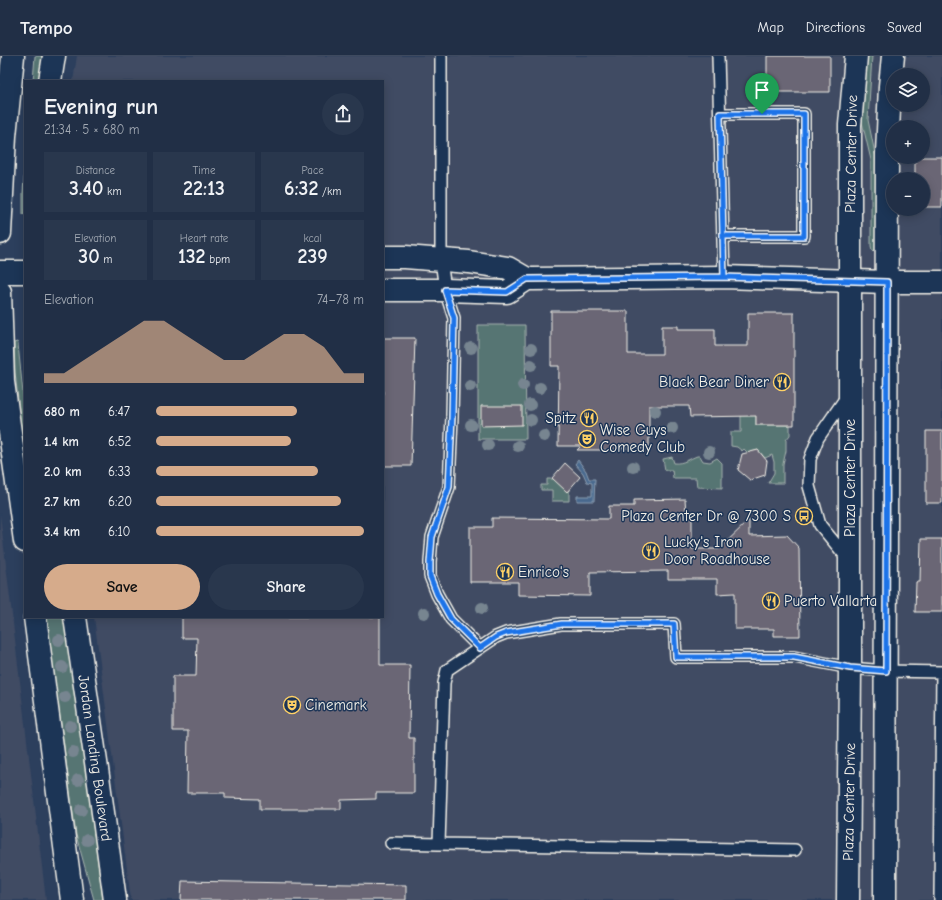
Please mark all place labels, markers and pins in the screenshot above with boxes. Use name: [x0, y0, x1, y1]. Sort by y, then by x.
pin: [745, 73, 779, 114]
restaurant icon: Black Bear Diner: [772, 372, 792, 392]
place label: Black Bear Diner: [659, 373, 769, 391]
restaurant icon: Spitz: [579, 408, 599, 428]
place label: Spitz: [546, 409, 576, 427]
place label: Wise Guys Comedy Club: [600, 421, 685, 456]
theatre icon: Wise Guys Comedy Club: [577, 429, 597, 449]
bus stop icon: Plaza Center Dr @ 7300 S: [794, 506, 814, 526]
place label: Plaza Center Dr @ 7300 S: [621, 507, 791, 525]
place label: Lucky's Iron Door Roadhouse: [664, 533, 770, 568]
restaurant icon: Lucky's Iron Door Roadhouse: [641, 541, 661, 561]
restaurant icon: Enrico's: [495, 562, 515, 582]
place label: Enrico's: [518, 563, 569, 581]
restaurant icon: Puerto Vallarta: [761, 591, 781, 611]
place label: Puerto Vallarta: [784, 592, 877, 610]
theatre icon: Cinemark: [282, 695, 302, 715]
place label: Cinemark: [305, 696, 368, 714]

